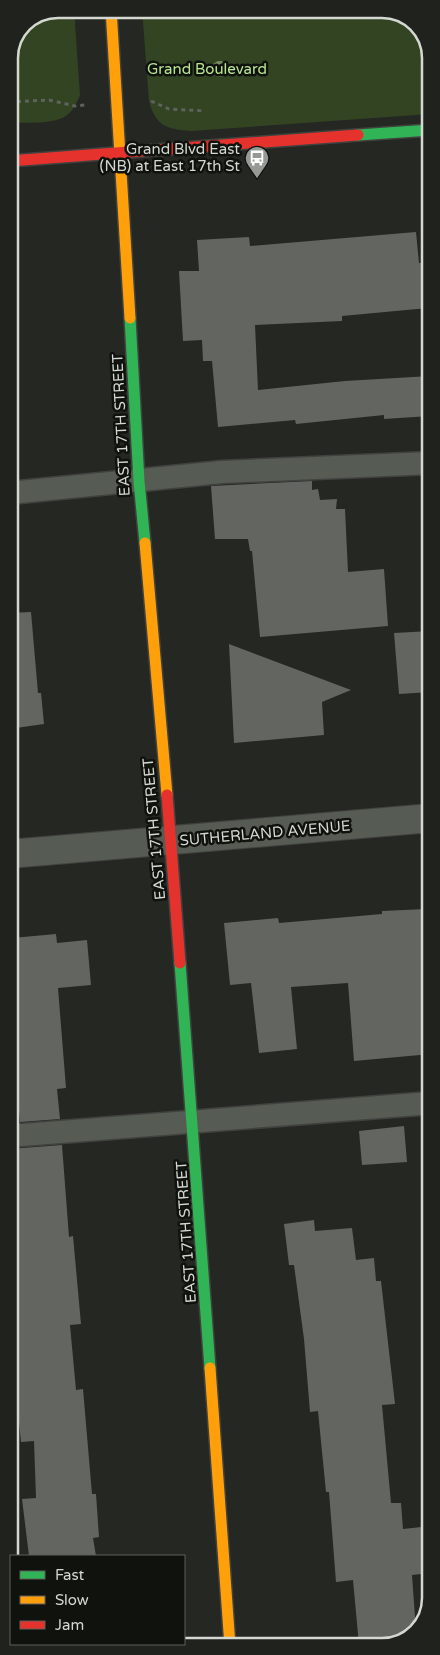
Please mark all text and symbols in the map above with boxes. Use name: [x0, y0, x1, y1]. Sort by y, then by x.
park label: Grand Boulevard: [147, 60, 267, 78]
place label: Grand Blvd East (NB) at East 17th St: [99, 140, 240, 175]
bus stop icon: Grand Blvd East (NB) at East 17th St: [244, 145, 270, 179]
street label: EAST 17TH STREET: [108, 353, 134, 497]
street label: EAST 17TH STREET: [139, 757, 169, 901]
street label: SUTHERLAND AVENUE: [179, 817, 351, 849]
street label: EAST 17TH STREET: [172, 1160, 200, 1304]
legend: [10, 1555, 185, 1645]
text: Fast: [55, 1566, 85, 1584]
text: Slow: [55, 1591, 89, 1609]
text: Jam: [55, 1616, 84, 1634]

